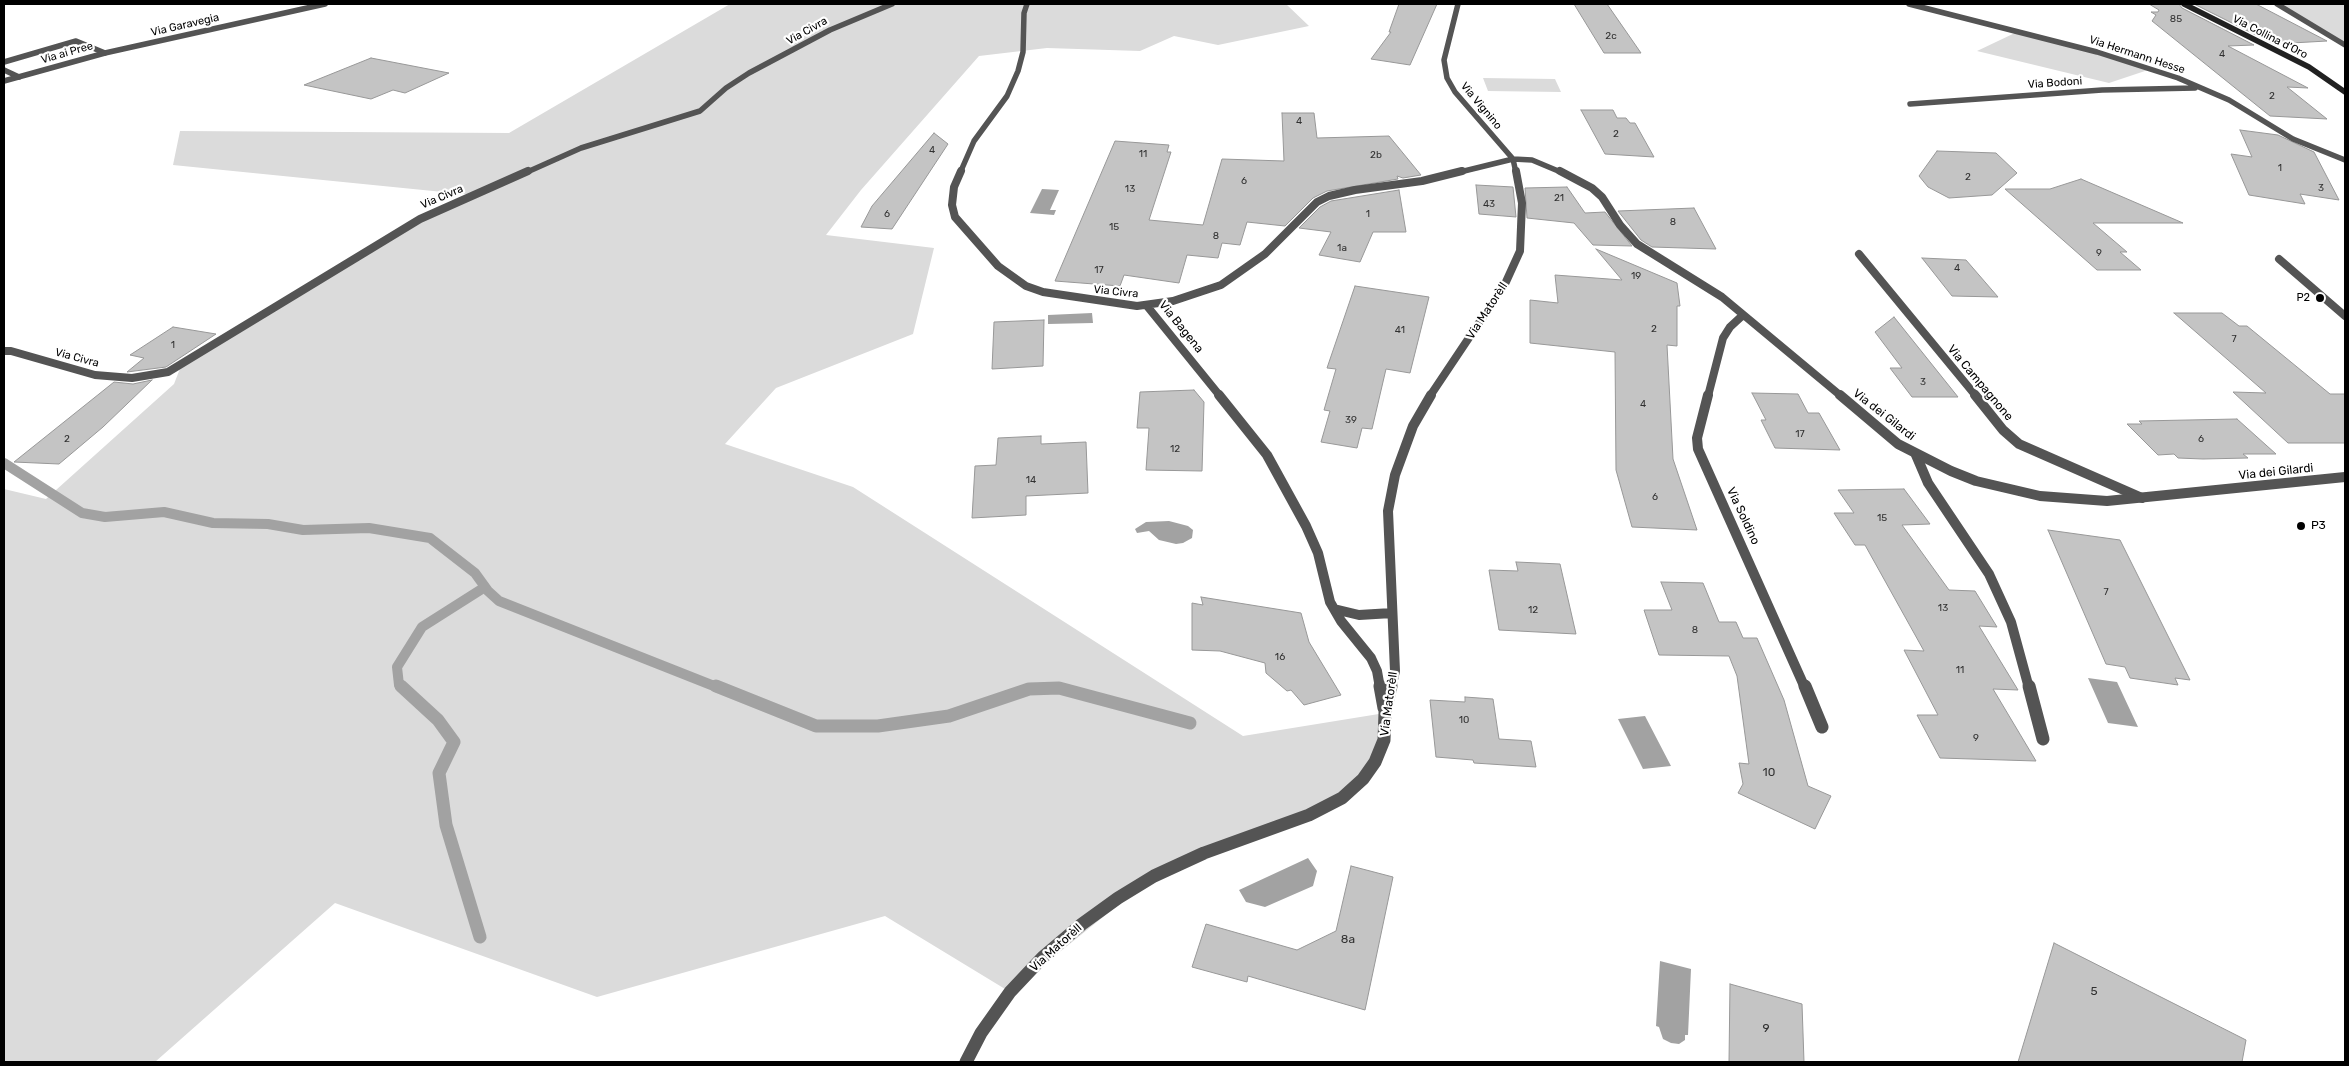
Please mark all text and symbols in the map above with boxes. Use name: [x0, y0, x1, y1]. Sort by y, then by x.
street label: Via Garavegia: [150, 11, 220, 39]
street label: Via Collina d'Oro: [2230, 12, 2310, 62]
house number: 85: [2170, 13, 2182, 25]
street label: Via Civra: [784, 14, 830, 48]
house number: 2c: [1605, 30, 1617, 42]
street label: Via Hermann Hesse: [2087, 33, 2187, 77]
street label: Via ai Pree: [39, 39, 95, 67]
house number: 4: [2219, 48, 2225, 60]
street label: Via Bodoni: [2027, 75, 2083, 91]
street label: Via Vignino: [1458, 80, 1504, 132]
house number: 2: [2269, 90, 2275, 102]
house number: 4: [1296, 115, 1302, 127]
house number: 2: [1613, 128, 1619, 140]
house number: 4: [929, 144, 935, 156]
house number: 11: [1139, 148, 1147, 160]
house number: 2b: [1370, 149, 1382, 161]
house number: 1: [2278, 162, 2282, 174]
house number: 2: [1965, 171, 1971, 183]
house number: 6: [1241, 175, 1247, 187]
street label: Via Civra: [419, 182, 465, 212]
house number: 3: [2318, 182, 2324, 194]
house number: 13: [1125, 183, 1135, 195]
house number: 21: [1554, 192, 1564, 204]
house number: 43: [1483, 198, 1495, 210]
house number: 6: [884, 208, 890, 220]
house number: 1: [1366, 208, 1370, 220]
house number: 8: [1670, 216, 1676, 228]
house number: 15: [1109, 221, 1119, 233]
house number: 8: [1213, 230, 1219, 242]
house number: 1a: [1337, 242, 1347, 254]
house number: 9: [2096, 247, 2102, 259]
house number: 4: [1954, 262, 1960, 274]
house number: 17: [1094, 264, 1104, 276]
house number: 19: [1631, 270, 1641, 282]
street label: Via Matorèll: [1463, 280, 1511, 342]
street label: Via Civra: [1093, 283, 1139, 301]
place label: P2: [2296, 291, 2310, 305]
marker: P2: [2314, 292, 2326, 304]
street label: Via Bagena: [1156, 298, 1206, 356]
house number: 2: [1651, 323, 1657, 335]
house number: 41: [1395, 324, 1405, 336]
house number: 7: [2231, 333, 2237, 345]
house number: 1: [171, 339, 175, 351]
street label: Via Campagnone: [1944, 342, 2016, 424]
street label: Via Civra: [54, 346, 100, 370]
house number: 3: [1920, 376, 1926, 388]
street label: Via dei Gilardi: [1850, 386, 1918, 444]
house number: 4: [1640, 398, 1646, 410]
house number: 39: [1345, 414, 1357, 426]
house number: 17: [1795, 428, 1805, 440]
house number: 2: [64, 433, 70, 445]
house number: 6: [2198, 433, 2204, 445]
house number: 12: [1170, 443, 1180, 455]
street label: Via dei Gilardi: [2238, 461, 2314, 483]
house number: 14: [1026, 474, 1036, 486]
street label: Via Soldino: [1723, 485, 1763, 547]
house number: 6: [1652, 491, 1658, 503]
house number: 15: [1877, 512, 1887, 524]
place label: P3: [2311, 519, 2326, 533]
marker: P3: [2295, 520, 2307, 532]
house number: 7: [2103, 586, 2109, 598]
house number: 13: [1938, 602, 1948, 614]
house number: 12: [1528, 604, 1538, 616]
house number: 8: [1692, 624, 1698, 636]
house number: 16: [1275, 651, 1285, 663]
house number: 11: [1956, 664, 1964, 676]
street label: Via Matorèll: [1377, 671, 1401, 737]
house number: 10: [1459, 714, 1469, 726]
house number: 9: [1973, 732, 1979, 744]
house number: 10: [1763, 766, 1775, 780]
street label: Via Matorèll: [1027, 921, 1085, 975]
house number: 8a: [1341, 933, 1355, 947]
house number: 5: [2090, 985, 2098, 999]
house number: 9: [1762, 1022, 1770, 1036]

